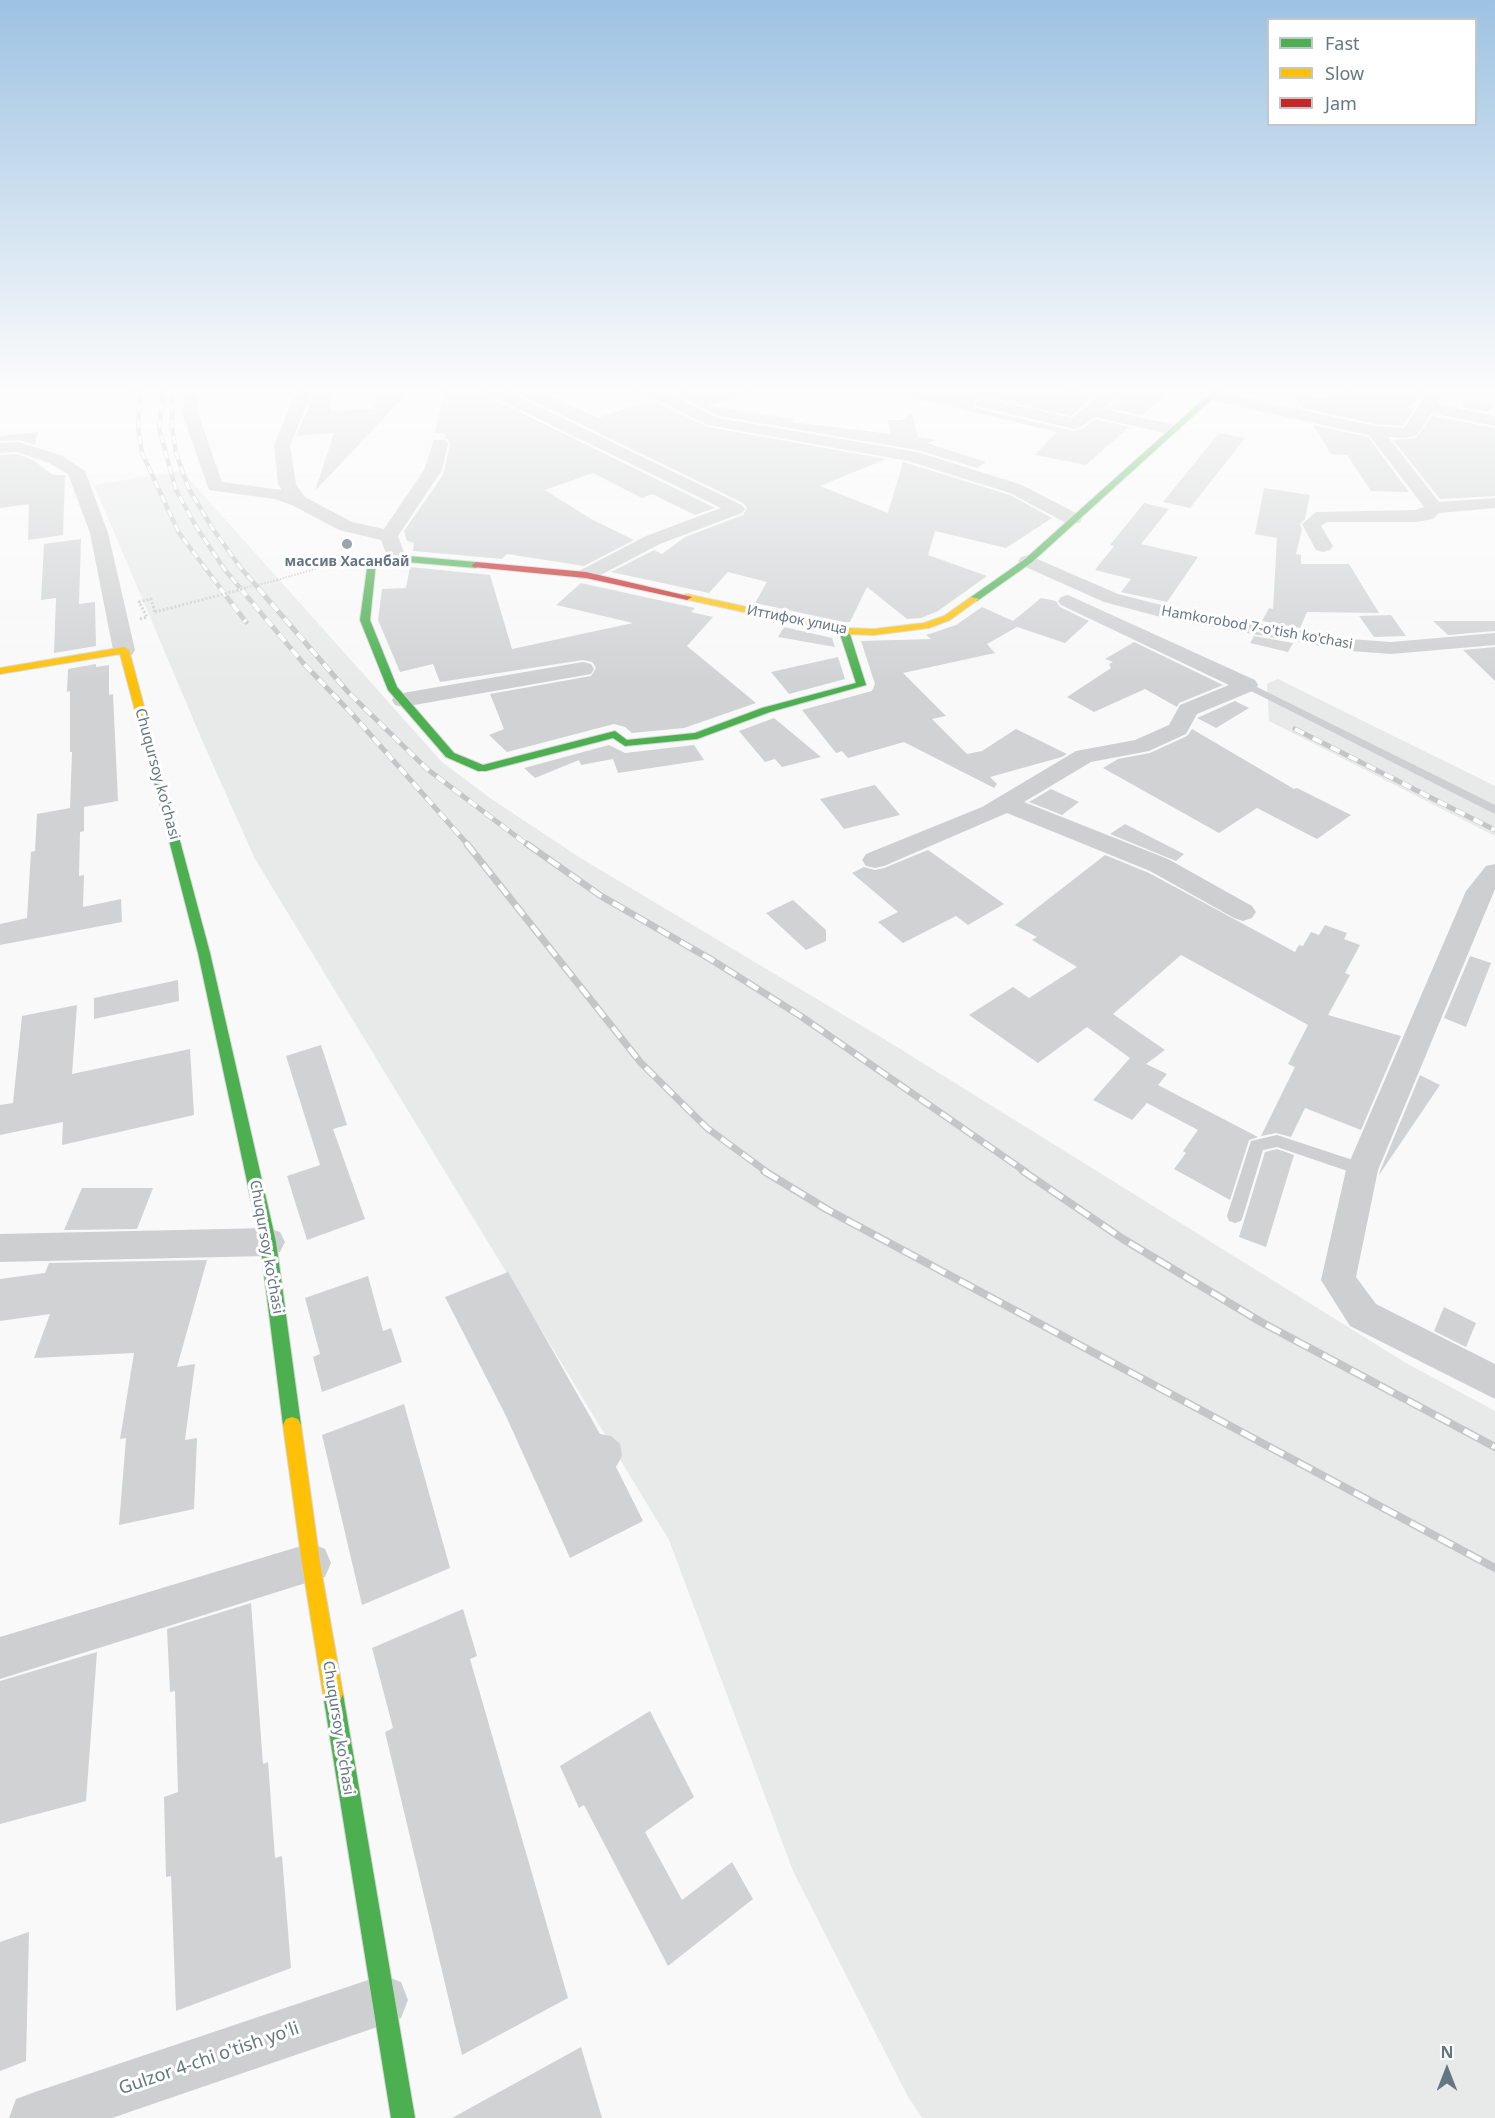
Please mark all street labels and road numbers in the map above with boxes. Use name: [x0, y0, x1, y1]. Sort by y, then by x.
street label: Иттифок улица: [745, 602, 849, 638]
street label: Hamkorobod 7-o'tish ko'chasi: [1160, 603, 1354, 653]
street label: Chuqursoy ko'chasi: [131, 706, 183, 842]
street label: Chuqursoy ko'chasi: [245, 1179, 287, 1315]
street label: Chuqursoy ko'chasi: [319, 1660, 357, 1796]
street label: Gulzor 4-chi o'tish yo'li: [116, 2018, 302, 2100]

